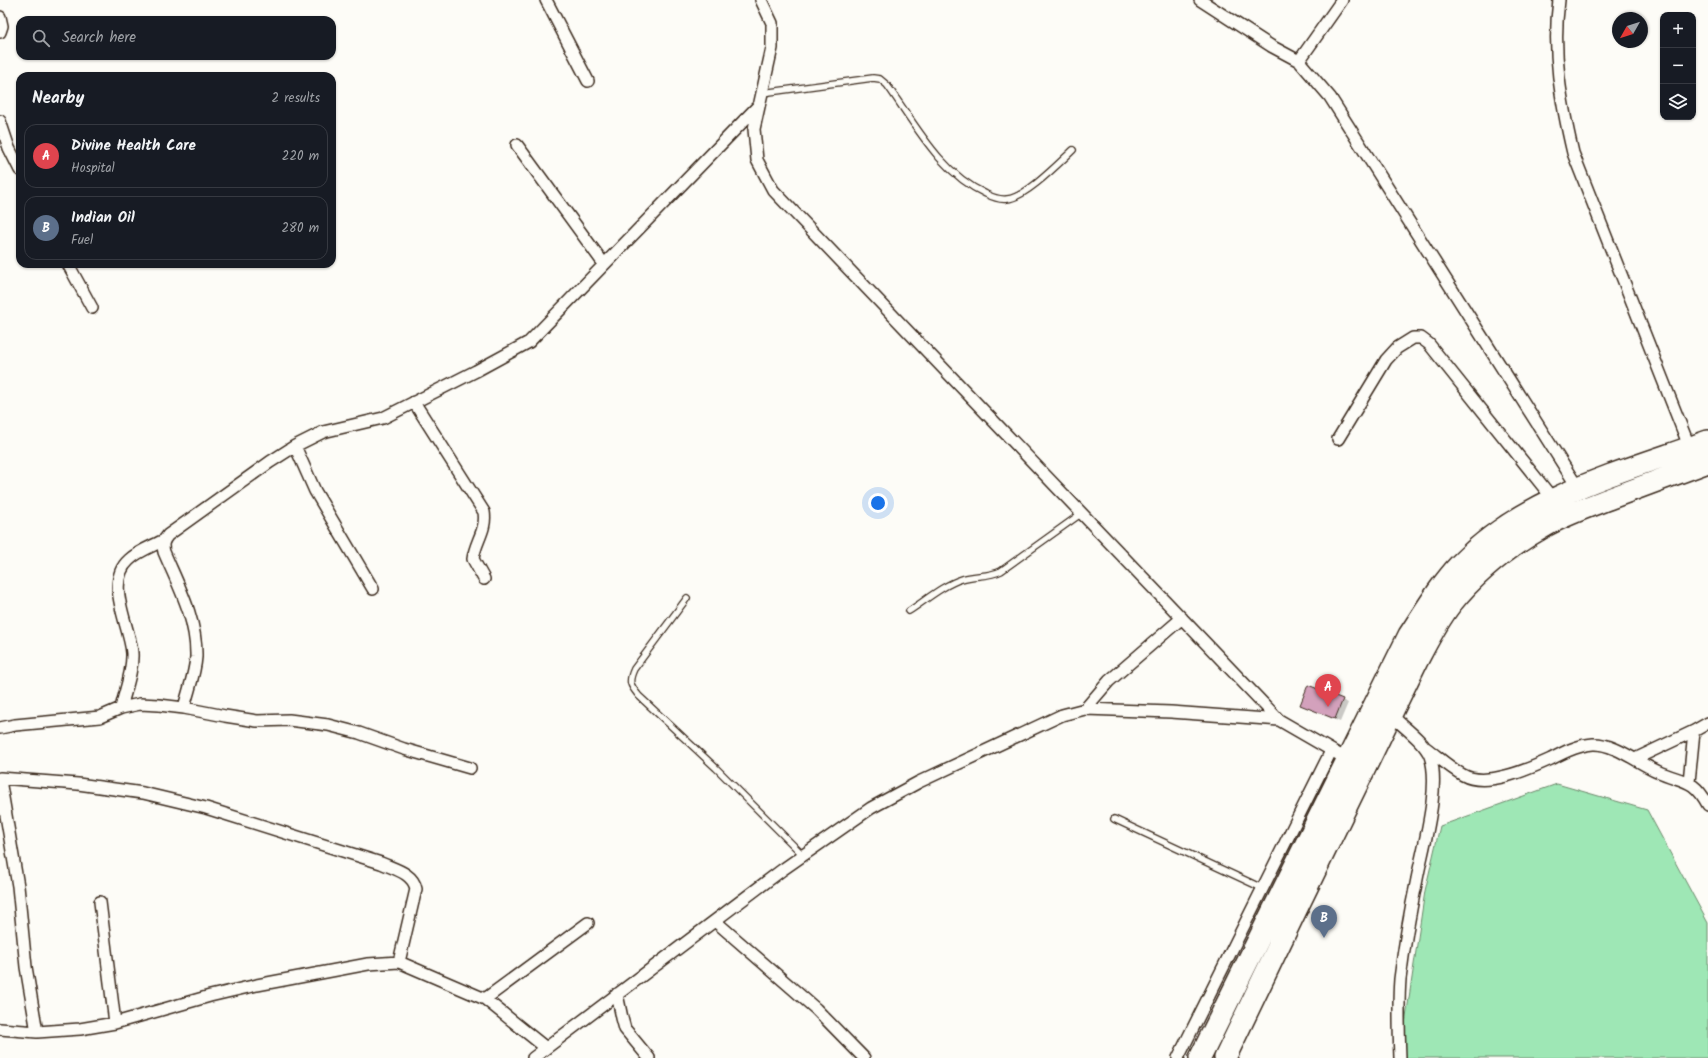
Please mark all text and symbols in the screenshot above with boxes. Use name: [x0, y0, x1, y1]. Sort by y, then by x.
north arrow: [1612, 12, 1648, 48]
map controls: [1660, 12, 1696, 120]
button: +: [1660, 12, 1696, 48]
search box: [16, 16, 336, 60]
text: Search here: [62, 26, 136, 50]
icon: search: [30, 27, 52, 49]
button: −: [1660, 48, 1696, 84]
button: layers: [1660, 84, 1696, 120]
text: Nearby: [32, 85, 84, 112]
text: 2 results: [272, 88, 320, 109]
text: Divine Health Care: [71, 134, 196, 158]
text: A: [42, 146, 50, 167]
text: 220 m: [282, 146, 319, 167]
text: Hospital: [71, 158, 115, 179]
text: Indian Oil: [71, 206, 135, 230]
text: B: [42, 218, 50, 239]
text: 280 m: [282, 218, 319, 239]
text: Fuel: [71, 230, 93, 251]
your location: [868, 493, 888, 513]
pin: A: [1315, 674, 1341, 707]
pin: B: [1311, 905, 1337, 938]

